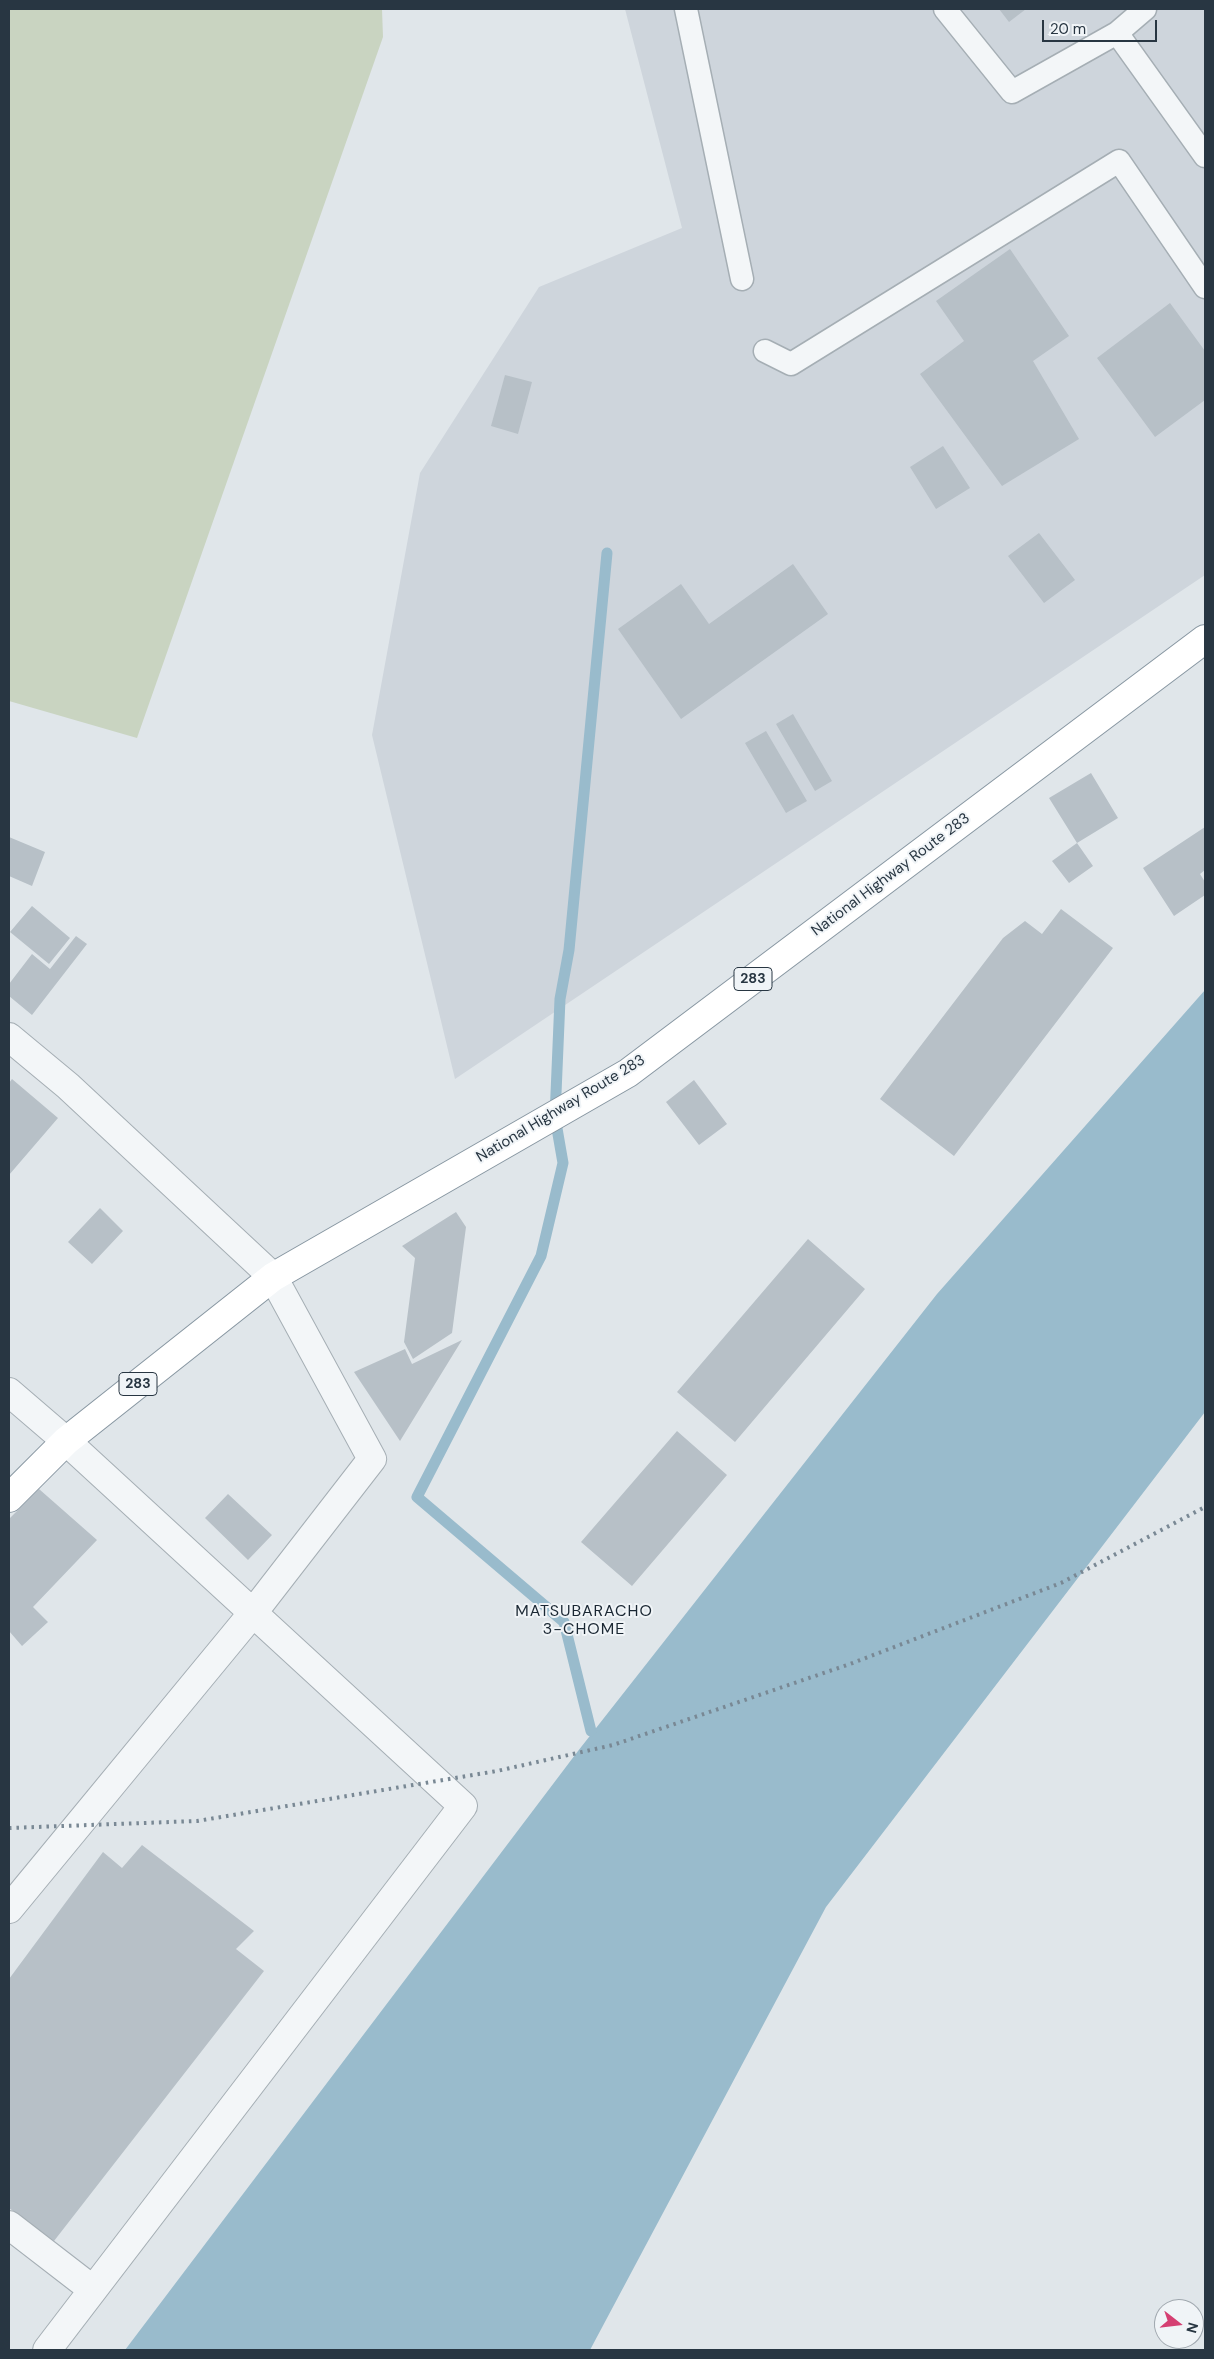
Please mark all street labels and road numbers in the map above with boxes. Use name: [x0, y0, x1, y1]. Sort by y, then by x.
street label: National Highway Route 283: [808, 810, 974, 940]
road number: 283: [734, 968, 772, 991]
street label: National Highway Route 283: [473, 1051, 649, 1167]
road number: 283: [119, 1372, 157, 1396]

